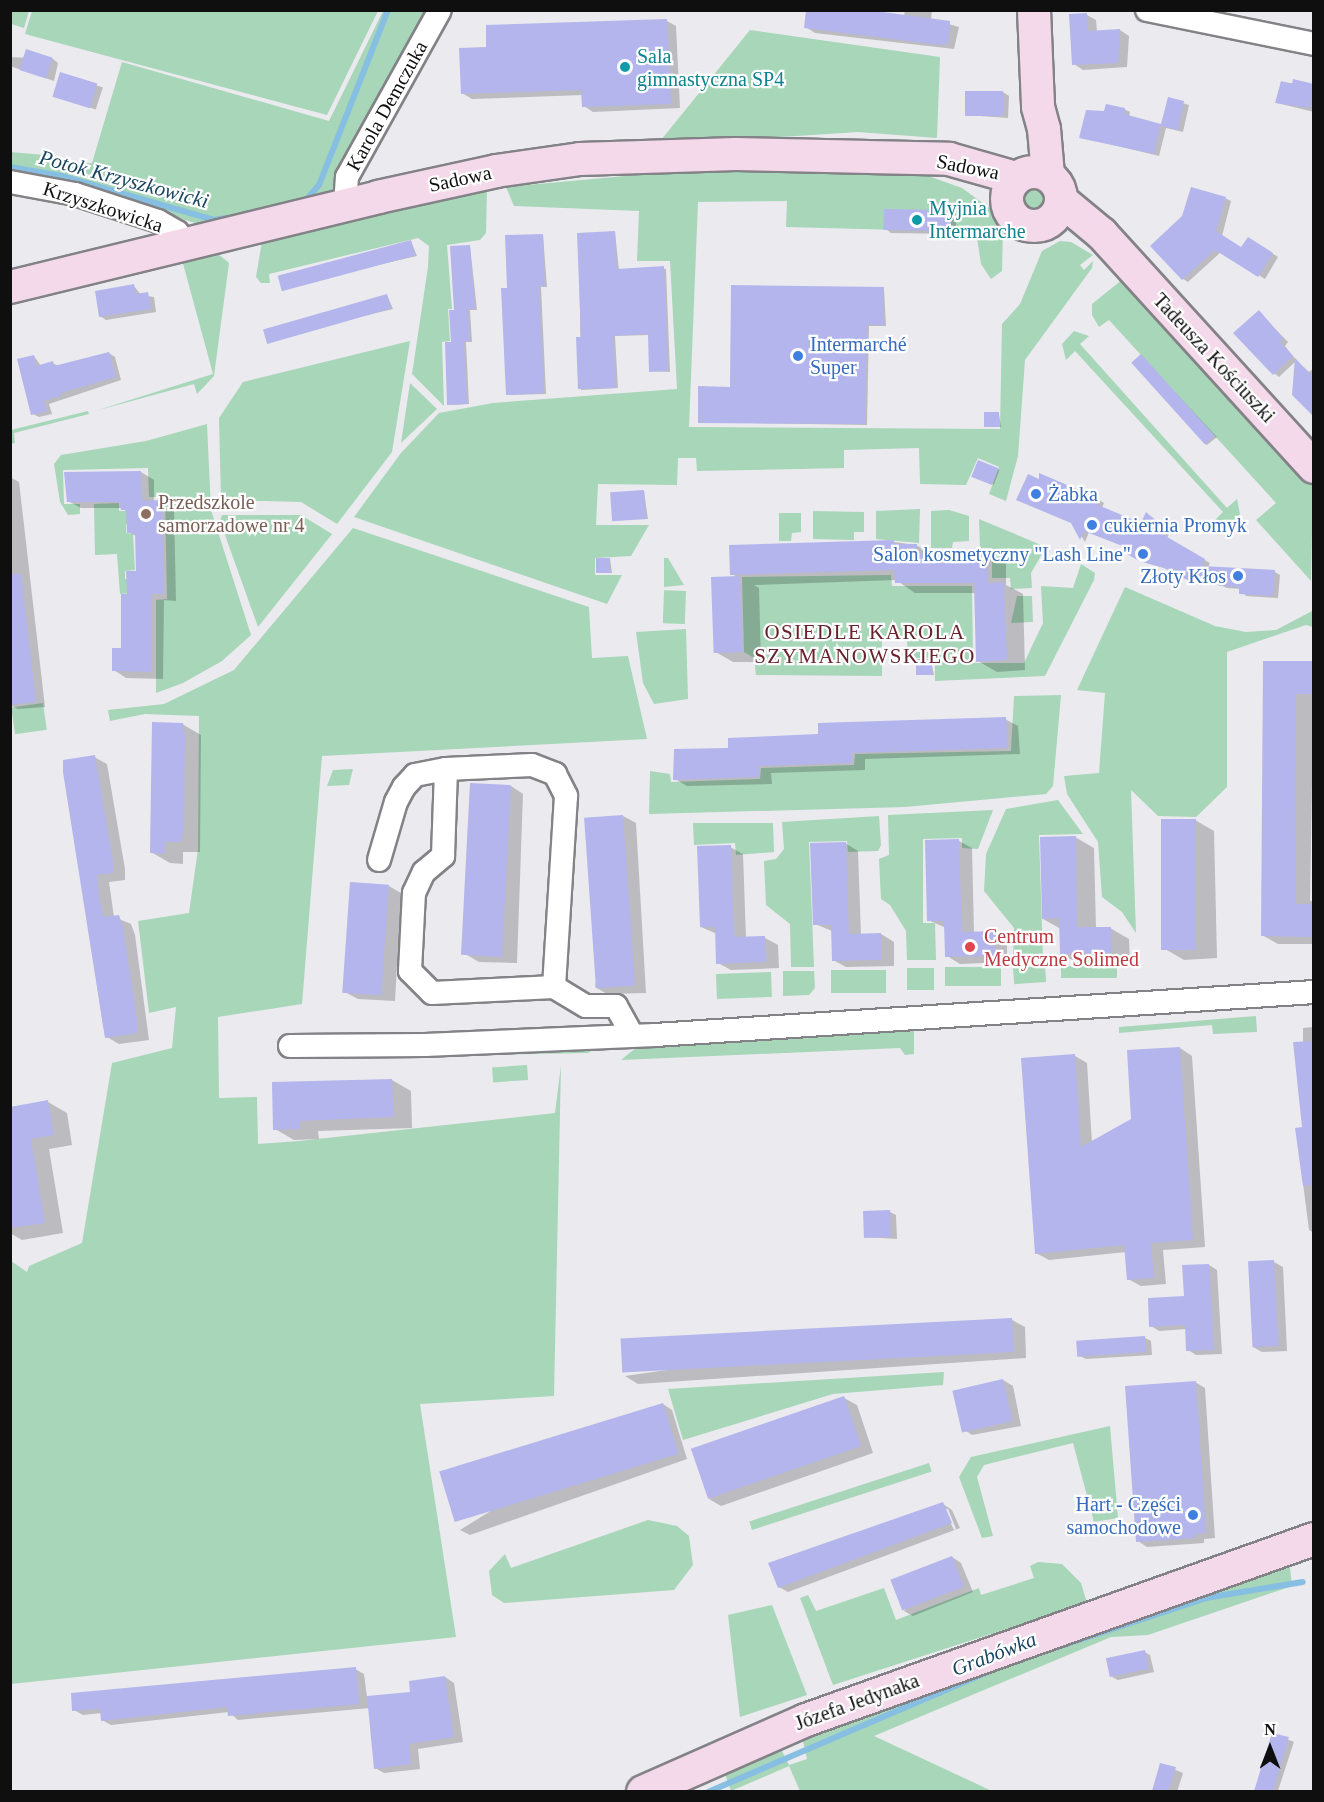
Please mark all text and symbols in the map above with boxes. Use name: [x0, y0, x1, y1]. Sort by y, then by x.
street label: Karola Demczuka: [341, 37, 433, 175]
place label: Sala gimnastyczna SP4: [637, 44, 784, 91]
marker: Sala gimnastyczna SP4: [618, 60, 632, 74]
water label: Potok Krzyszkowicki: [37, 144, 211, 214]
street label: Sadowa: [935, 149, 1001, 185]
street label: Sadowa: [427, 161, 493, 197]
street label: Krzyszkowicka: [40, 176, 166, 238]
place label: Myjnia Intermarche: [929, 196, 1026, 243]
marker: Myjnia Intermarche: [910, 213, 924, 227]
street label: Tadeusza Kościuszki: [1148, 288, 1280, 428]
place label: Intermarché Super: [810, 332, 907, 379]
marker: Intermarché Super: [791, 349, 805, 363]
place label: Żabka: [1048, 482, 1098, 506]
marker: Żabka: [1029, 487, 1043, 501]
place label: Przedszkole samorzadowe nr 4: [158, 490, 305, 537]
marker: Przedszkole samorzadowe nr 4: [139, 507, 153, 521]
place label: cukiernia Promyk: [1104, 513, 1247, 537]
marker: cukiernia Promyk: [1085, 518, 1099, 532]
place label: Salon kosmetyczny "Lash Line": [873, 542, 1131, 566]
marker: Salon kosmetyczny "Lash Line": [1136, 547, 1150, 561]
place label: Złoty Kłos: [1140, 564, 1226, 588]
marker: Złoty Kłos: [1231, 569, 1245, 583]
district label: OSIEDLE KAROLA SZYMANOWSKIEGO: [754, 619, 976, 669]
place label: Centrum Medyczne Solimed: [984, 924, 1139, 971]
marker: Centrum Medyczne Solimed: [961, 938, 979, 956]
place label: Hart - Części samochodowe: [1067, 1492, 1181, 1539]
marker: Hart - Części samochodowe: [1186, 1508, 1200, 1522]
water label: Grabówka: [948, 1626, 1040, 1682]
street label: Józefa Jedynaka: [792, 1668, 922, 1736]
north arrow: [1240, 1718, 1300, 1778]
text: N: [1264, 1721, 1276, 1738]

